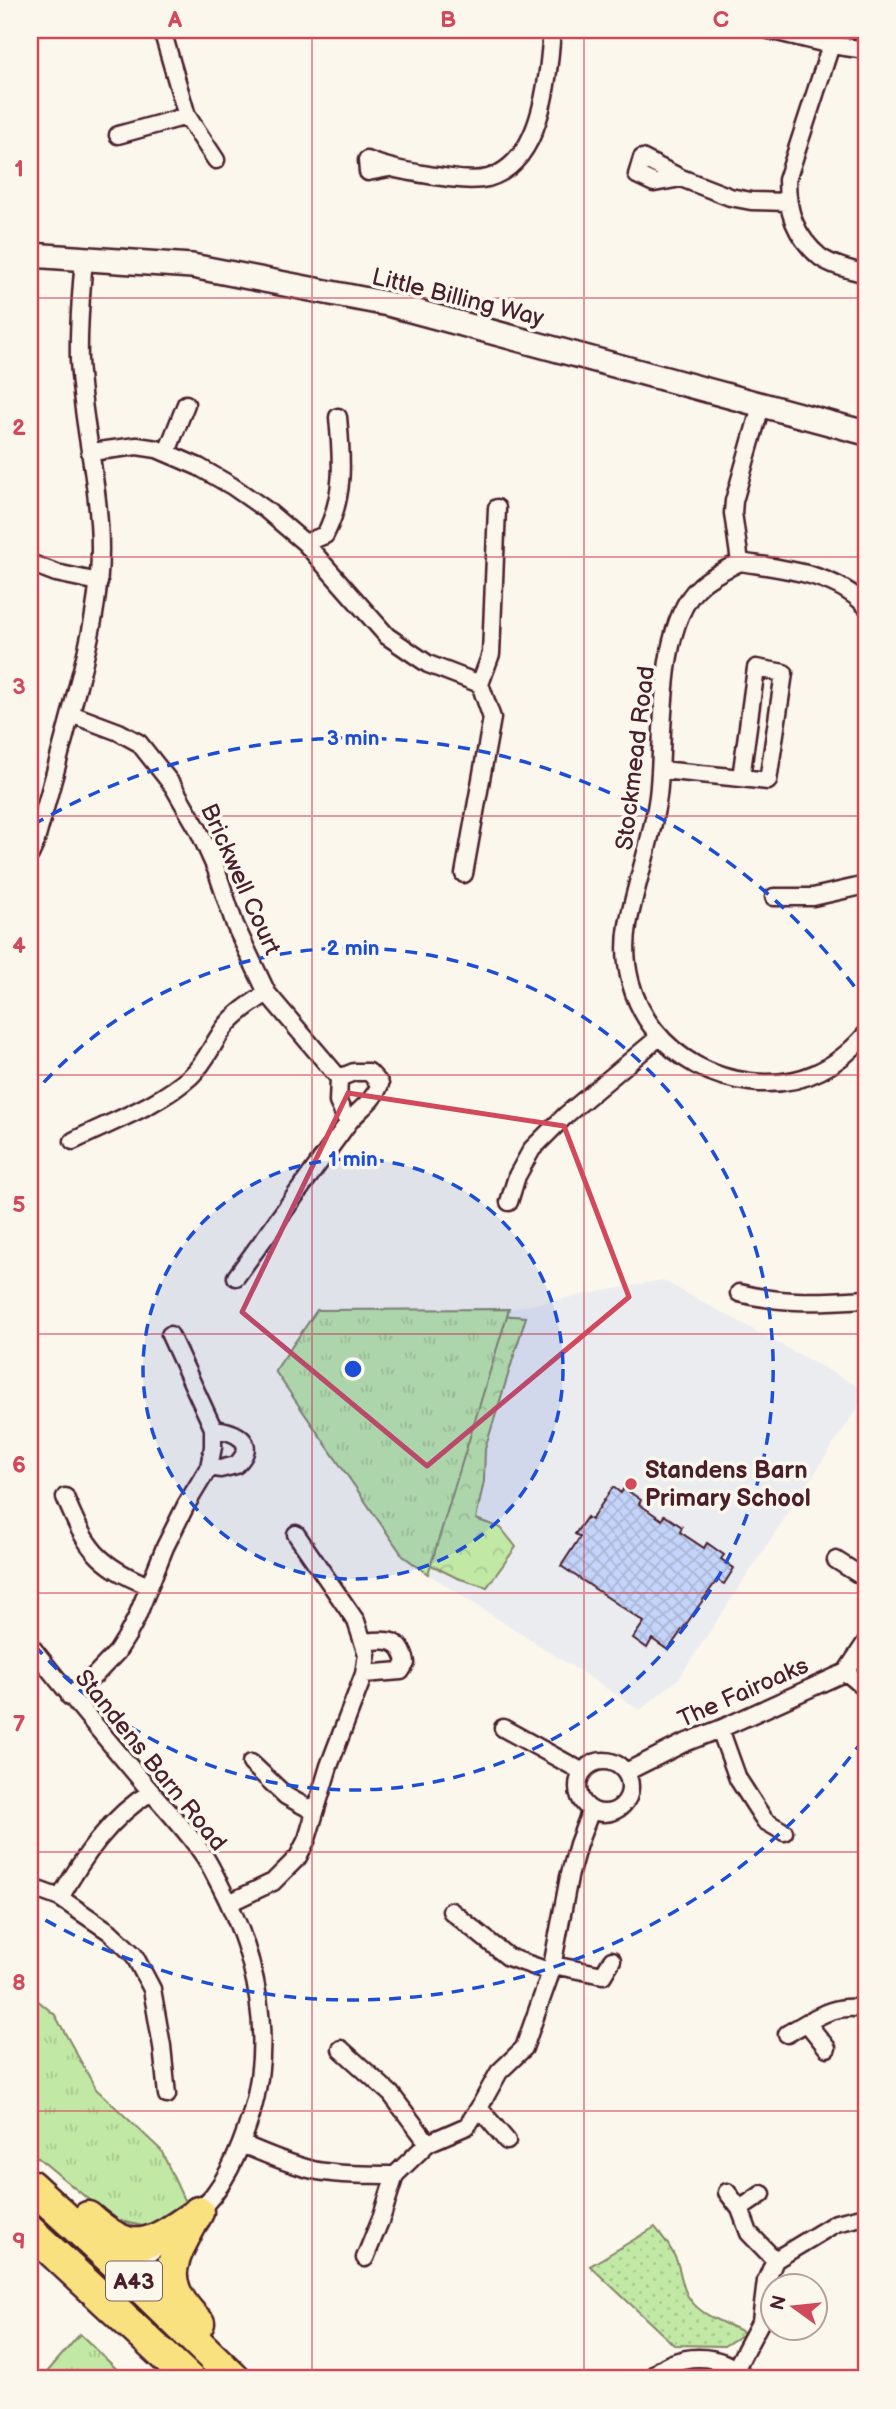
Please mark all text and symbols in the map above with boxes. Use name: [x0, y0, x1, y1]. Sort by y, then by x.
text: A: [167, 6, 183, 34]
text: B: [440, 6, 456, 34]
text: C: [713, 6, 729, 34]
text: 1: [14, 155, 24, 183]
street label: Little Billing Way: [369, 262, 547, 333]
text: 2: [12, 414, 26, 442]
street label: Stockmead Road: [610, 664, 661, 852]
text: 3: [12, 673, 26, 701]
text: 3 min: [327, 726, 379, 751]
street label: Brickwell Court: [194, 799, 287, 960]
text: 4: [12, 932, 26, 960]
text: 2 min: [326, 936, 380, 961]
text: 1 min: [328, 1147, 378, 1172]
text: 5: [12, 1191, 26, 1219]
centre of rings: [341, 1357, 365, 1381]
text: 6: [12, 1451, 26, 1479]
place label: Standens Barn Primary School: [645, 1456, 811, 1513]
marker: Standens Barn Primary School: [623, 1476, 639, 1492]
street label: The Fairoaks: [674, 1651, 813, 1734]
street label: Standens Barn Road: [69, 1664, 233, 1857]
text: 7: [13, 1710, 26, 1738]
text: 8: [12, 1969, 26, 1997]
text: 9: [12, 2228, 26, 2256]
road number: A43: [106, 2262, 162, 2300]
north arrow: [760, 2272, 830, 2342]
text: N: [766, 2293, 792, 2313]

